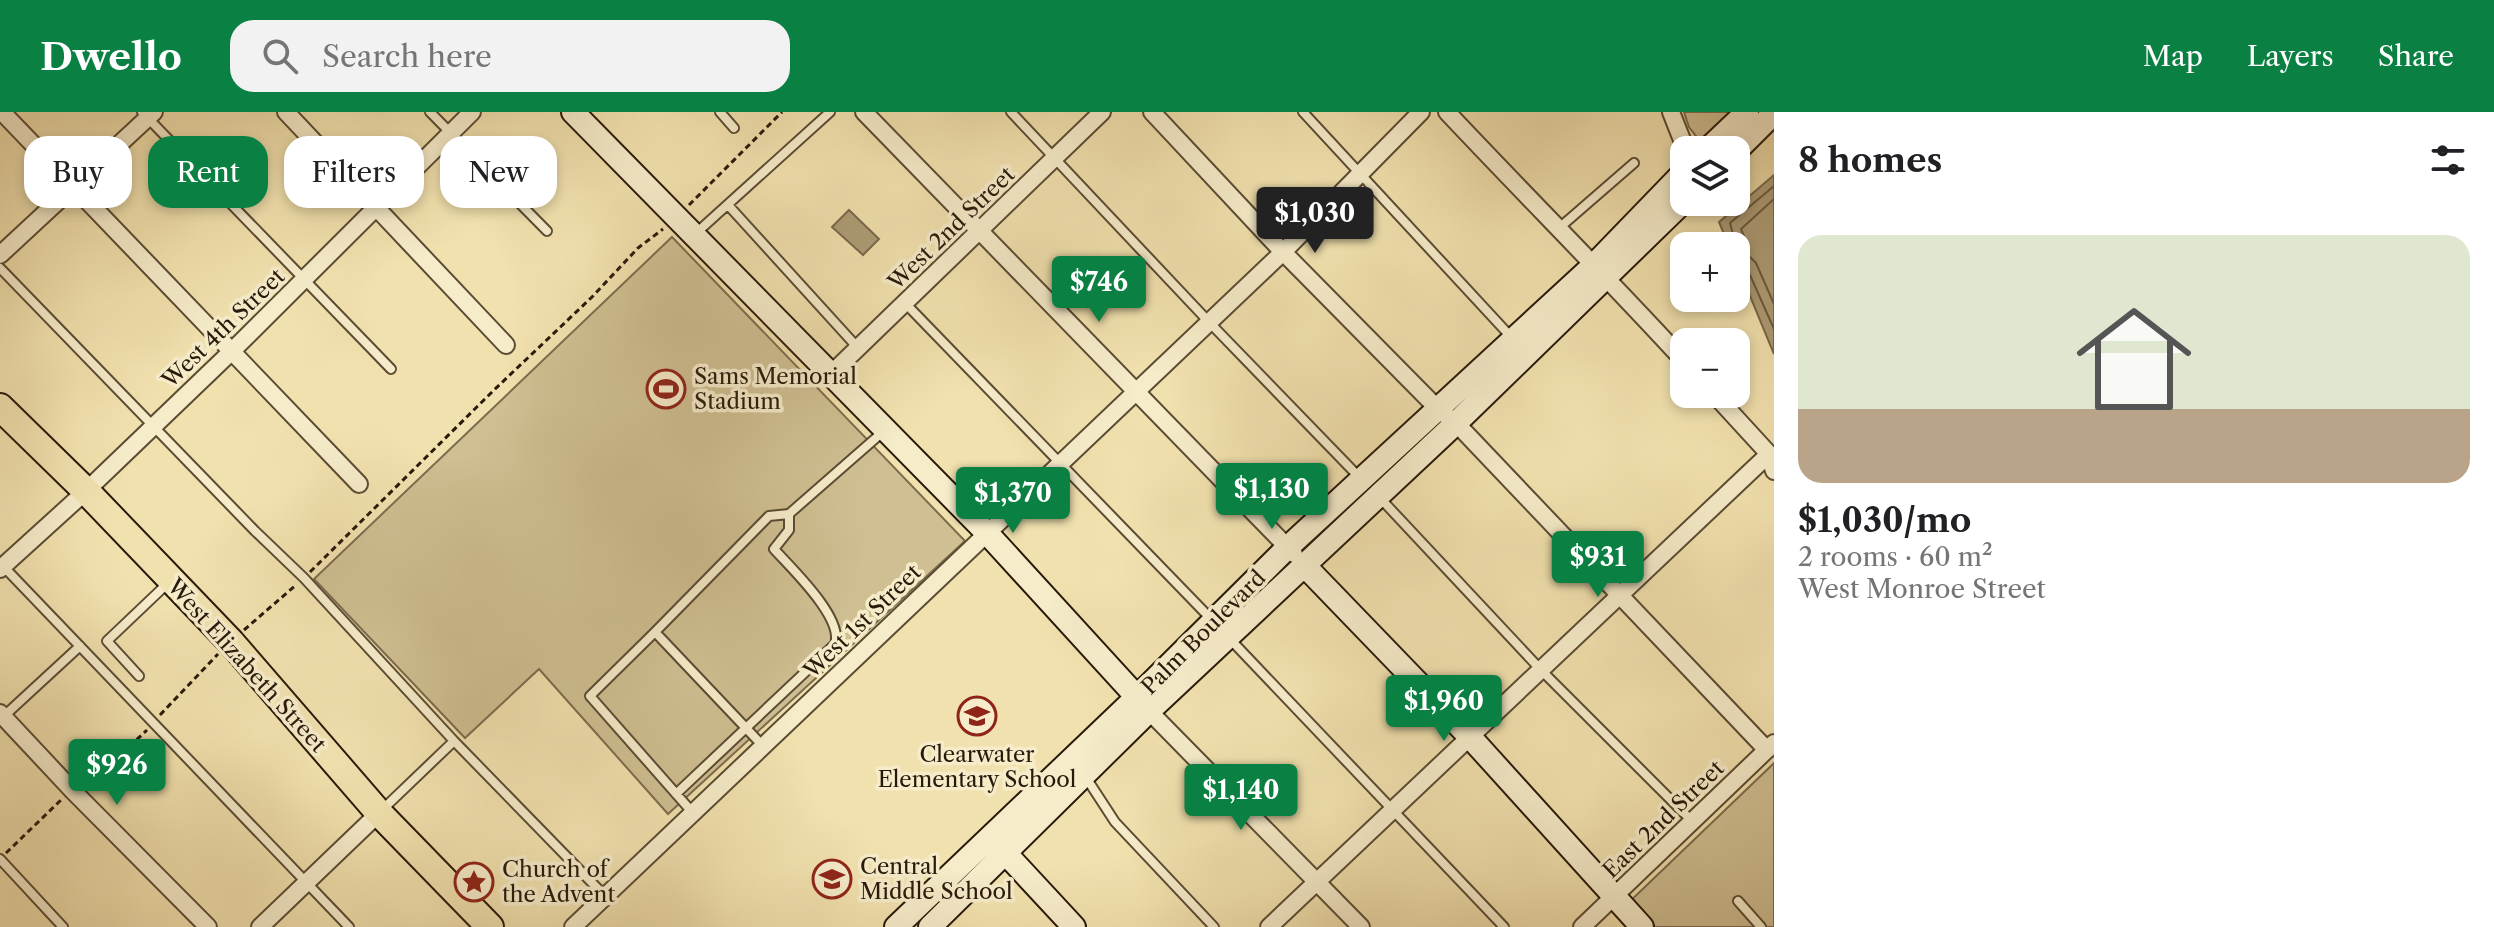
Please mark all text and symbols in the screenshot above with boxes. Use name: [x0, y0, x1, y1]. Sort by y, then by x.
search box: [230, 20, 790, 92]
text: Dwello: [40, 33, 182, 80]
icon: search: [258, 34, 302, 78]
text: Search here: [322, 38, 492, 75]
text: Map: [2143, 39, 2203, 73]
text: Layers: [2247, 39, 2334, 73]
text: Share: [2378, 39, 2454, 73]
chip: Buy: [24, 136, 132, 208]
chip: Rent: [148, 136, 268, 208]
chip: Filters: [284, 136, 424, 208]
chip: New: [440, 136, 557, 208]
map controls: [1670, 136, 1750, 408]
button: layers: [1670, 136, 1750, 216]
icon: filters: [2426, 138, 2470, 182]
text: 8 homes: [1798, 139, 1942, 181]
street label: West 2nd Street: [882, 161, 1020, 296]
pin: $1,030: [1250, 187, 1380, 255]
text: $1,030: [1275, 197, 1355, 229]
button: +: [1670, 232, 1750, 312]
pin: $746: [1052, 256, 1146, 324]
street label: West 4th Street: [156, 263, 290, 394]
text: $746: [1070, 266, 1128, 298]
icon: home: [2062, 287, 2206, 431]
button: −: [1670, 328, 1750, 408]
place label: Sams Memorial Stadium: [694, 363, 857, 415]
sports icon: Sams Memorial Stadium: [645, 368, 687, 410]
pin: $1,130: [1207, 463, 1337, 531]
pin: $1,370: [948, 467, 1078, 535]
text: $1,130: [1234, 473, 1310, 505]
text: $1,370: [974, 477, 1052, 509]
text: $1,030/mo: [1798, 499, 1971, 541]
pin: $931: [1551, 531, 1645, 599]
text: $931: [1570, 541, 1626, 573]
text: 2 rooms · 60 m²: [1798, 541, 1993, 573]
street label: West 1st Street: [797, 559, 927, 685]
street label: Palm Boulevard: [1136, 565, 1271, 700]
street label: West Elizabeth Street: [161, 572, 332, 758]
text: West Monroe Street: [1798, 573, 2046, 605]
pin: $1,960: [1379, 675, 1509, 743]
text: $1,960: [1404, 685, 1484, 717]
school or university icon: Clearwater Elementary School: [956, 695, 998, 737]
pin: $926: [70, 739, 164, 807]
place label: Clearwater Elementary School: [878, 741, 1077, 793]
text: $926: [87, 749, 147, 781]
street label: East 2nd Street: [1597, 755, 1730, 884]
pin: $1,140: [1176, 764, 1306, 832]
text: $1,140: [1202, 774, 1280, 806]
place label: Central Middle School: [860, 853, 1013, 905]
place label: Church of the Advent: [502, 856, 615, 908]
school or university icon: Central Middle School: [811, 858, 853, 900]
place icon: Church of the Advent: [453, 861, 495, 903]

